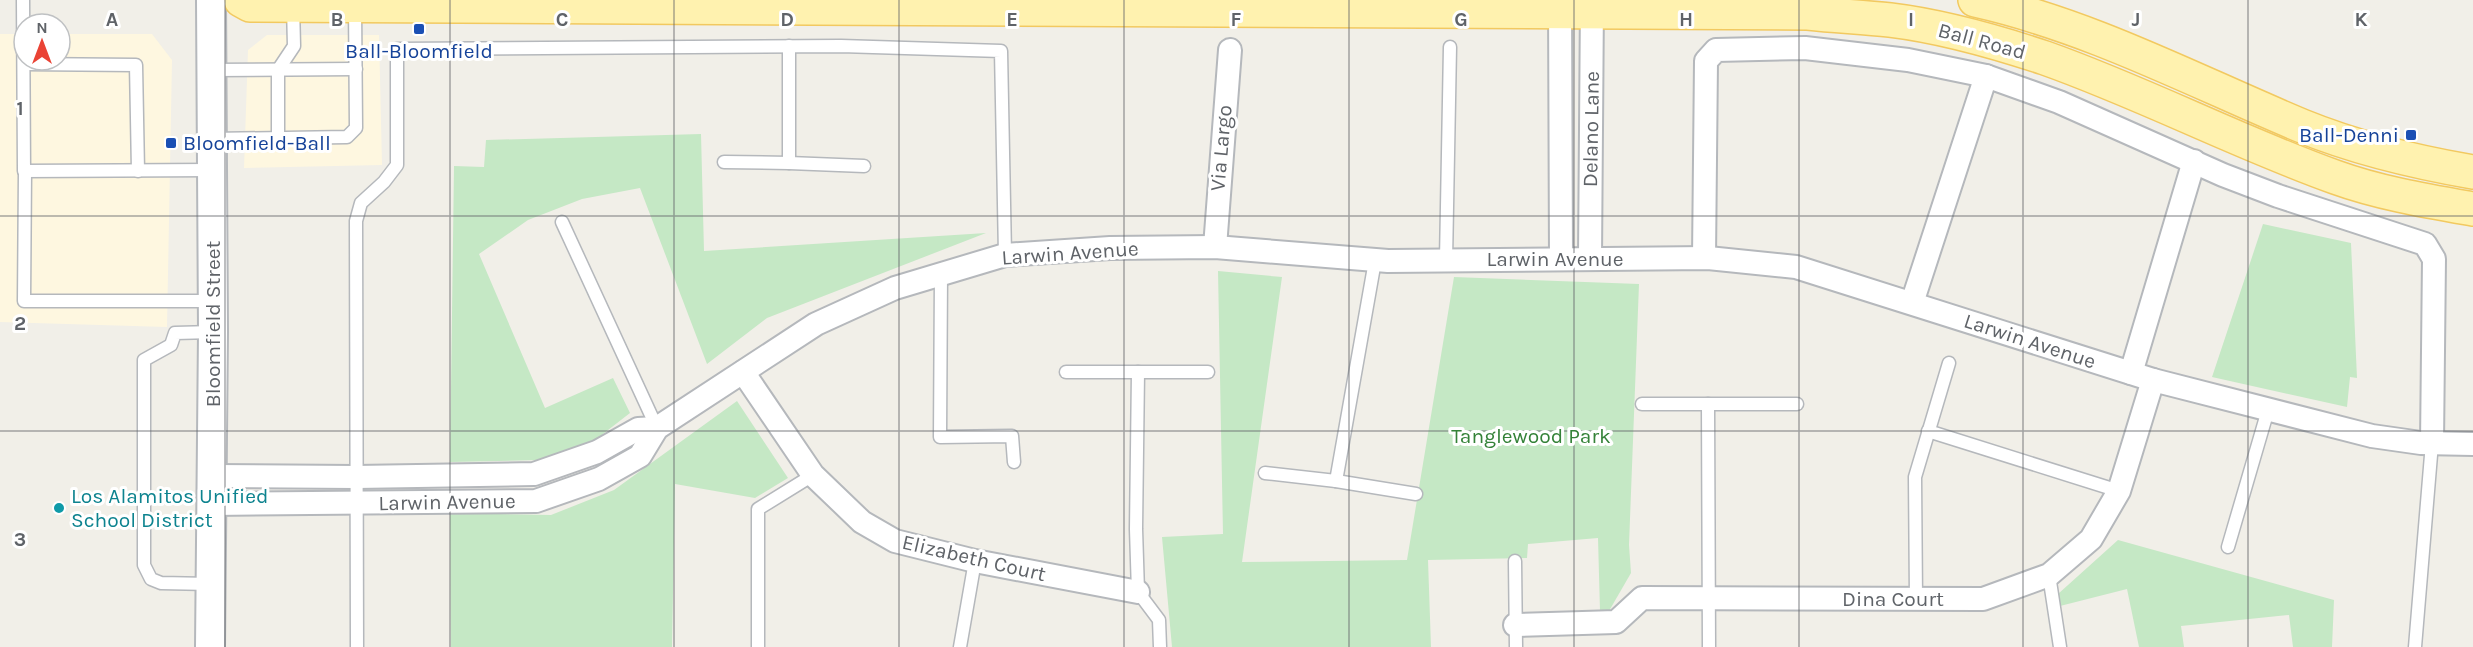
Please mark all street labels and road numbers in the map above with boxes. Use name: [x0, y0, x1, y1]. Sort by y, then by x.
street label: Ball Road: [1936, 18, 2028, 64]
street label: Delano Lane: [1578, 71, 1604, 187]
street label: Via Largo: [1205, 104, 1237, 192]
street label: Larwin Avenue: [1001, 236, 1139, 270]
street label: Bloomfield Street: [201, 241, 225, 407]
street label: Larwin Avenue: [1486, 247, 1624, 271]
street label: Larwin Avenue: [1961, 308, 2099, 374]
street label: Larwin Avenue: [378, 489, 516, 515]
street label: Elizabeth Court: [900, 530, 1048, 586]
street label: Dina Court: [1842, 587, 1944, 611]

